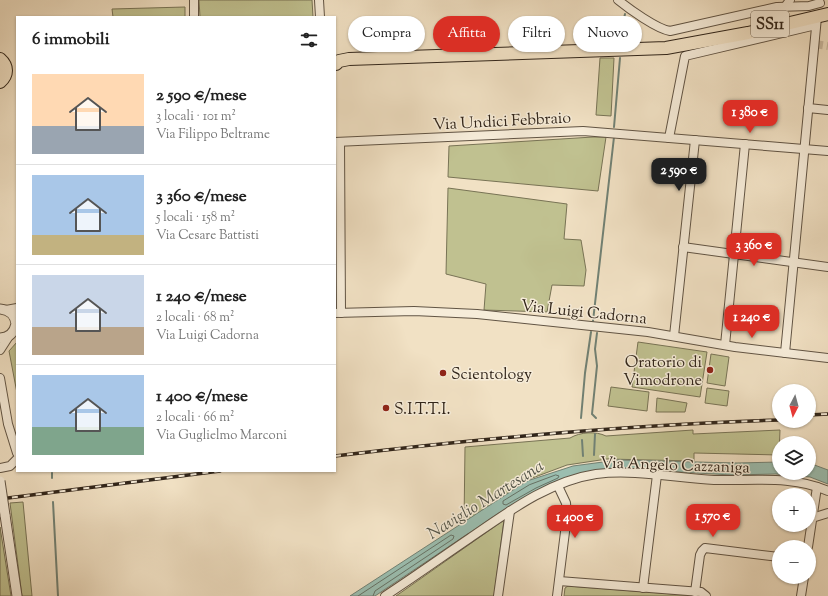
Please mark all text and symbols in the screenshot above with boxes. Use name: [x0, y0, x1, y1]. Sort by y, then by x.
road number: SS11: [751, 11, 789, 37]
chip: Compra: [348, 16, 425, 52]
chip: Affitta: [433, 16, 500, 52]
chip: Filtri: [508, 16, 565, 52]
chip: Nuovo: [573, 16, 642, 52]
text: 6 immobili: [32, 28, 110, 52]
icon: filters: [298, 29, 320, 51]
text: 2 590 €/mese: [156, 84, 247, 108]
icon: home: [64, 90, 112, 138]
pin: 1 380 €: [713, 100, 787, 134]
text: 1 380 €: [732, 104, 768, 122]
street label: Via Undici Febbraio: [433, 107, 572, 138]
text: 3 locali · 101 m²: [156, 108, 236, 126]
text: Via Filippo Beltrame: [156, 126, 270, 144]
pin: 2 590 €: [642, 158, 716, 192]
text: 2 590 €: [660, 162, 698, 180]
text: 3 360 €/mese: [156, 185, 247, 209]
icon: home: [64, 191, 112, 239]
text: 5 locali · 158 m²: [156, 209, 235, 227]
text: Via Cesare Battisti: [156, 227, 259, 245]
pin: 3 360 €: [717, 233, 791, 267]
text: 3 360 €: [735, 237, 773, 255]
text: 1 240 €/mese: [156, 285, 247, 309]
icon: home: [64, 291, 112, 339]
street label: Via Luigi Cadorna: [520, 295, 649, 332]
pin: 1 240 €: [715, 305, 789, 339]
text: 2 locali · 68 m²: [156, 309, 234, 327]
text: 1 240 €: [733, 309, 771, 327]
text: Via Luigi Cadorna: [156, 327, 259, 345]
place label: Oratorio di Vimodrone: [623, 352, 702, 393]
place label: Scientology: [451, 364, 532, 387]
marker: Oratorio di Vimodrone: [705, 365, 715, 375]
marker: Scientology: [438, 368, 448, 378]
north arrow: [772, 384, 816, 428]
map controls: [772, 384, 816, 584]
text: 1 400 €/mese: [156, 385, 248, 409]
icon: home: [64, 391, 112, 439]
place label: S.I.T.T.I.: [394, 399, 451, 422]
marker: S.I.T.T.I.: [381, 403, 391, 413]
text: 2 locali · 66 m²: [156, 409, 234, 427]
text: Via Guglielmo Marconi: [156, 427, 287, 445]
button: layers: [772, 436, 816, 480]
street label: Via Angelo Cazzaniga: [600, 452, 751, 481]
water label: Naviglio Martesana: [423, 455, 549, 546]
button: +: [772, 488, 816, 532]
pin: 1 570 €: [676, 504, 750, 538]
pin: 1 400 €: [538, 505, 612, 539]
text: 1 570 €: [695, 508, 731, 526]
text: 1 400 €: [556, 509, 594, 527]
button: −: [772, 540, 816, 584]

